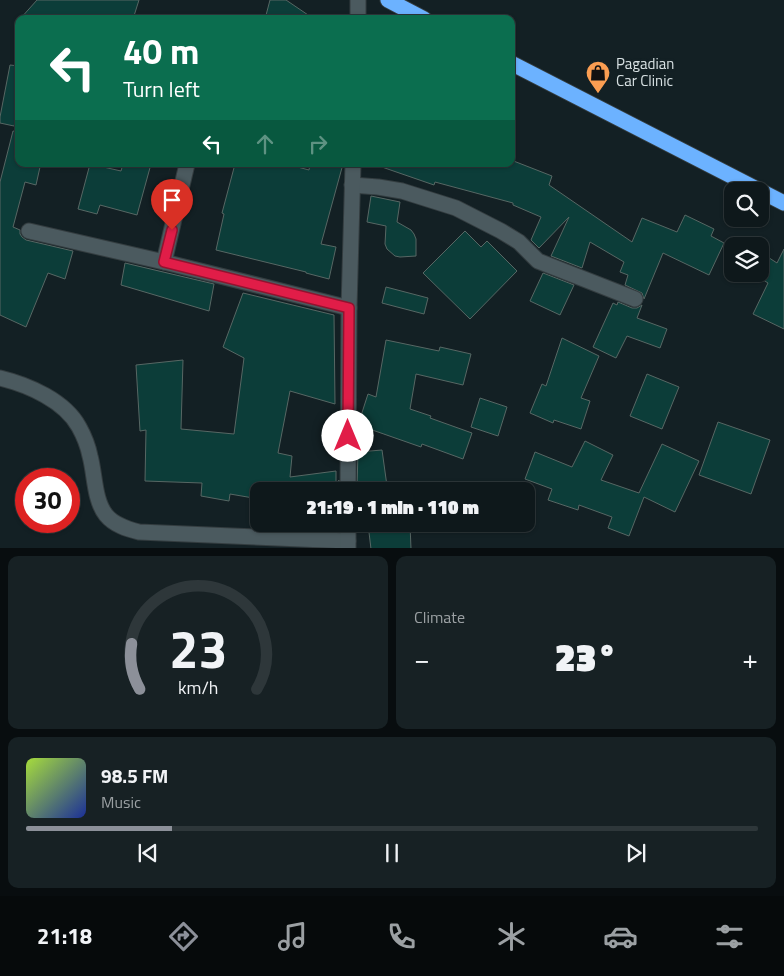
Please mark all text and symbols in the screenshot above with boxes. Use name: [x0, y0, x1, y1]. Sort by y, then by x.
text: 40 m: [123, 24, 199, 78]
icon: left: [40, 35, 105, 100]
place label: Pagadian Car Clinic: [616, 52, 674, 92]
shop icon: Pagadian Car Clinic: [585, 60, 611, 94]
text: Turn left: [123, 72, 200, 106]
icon: left: [198, 130, 226, 158]
icon: ahead: [251, 130, 279, 158]
icon: right: [304, 130, 332, 158]
pin: [151, 179, 193, 230]
map controls: [724, 182, 769, 282]
button: search: [724, 182, 769, 227]
icon: arrive: [158, 186, 186, 214]
button: layers: [724, 237, 769, 282]
position arrow: [321, 409, 373, 461]
speed limit sign: 30: [15, 468, 80, 533]
text: 21:19 · 1 min · 110 m: [306, 492, 479, 521]
text: Climate: [414, 605, 465, 629]
text: 23: [169, 609, 227, 688]
text: 23°: [555, 628, 617, 686]
text: −: [414, 637, 430, 680]
text: +: [742, 637, 758, 680]
text: km/h: [178, 674, 218, 701]
text: 98.5 FM: [101, 761, 168, 790]
text: Music: [101, 790, 141, 814]
icon: previous: [134, 839, 162, 867]
icon: pause: [378, 839, 406, 867]
icon: next: [622, 839, 650, 867]
text: 21:18: [37, 919, 92, 953]
icon: directions: [166, 919, 201, 954]
icon: music: [275, 919, 310, 954]
icon: phone: [384, 919, 419, 954]
icon: climate: [494, 919, 529, 954]
icon: car: [603, 919, 638, 954]
icon: filters: [712, 919, 747, 954]

